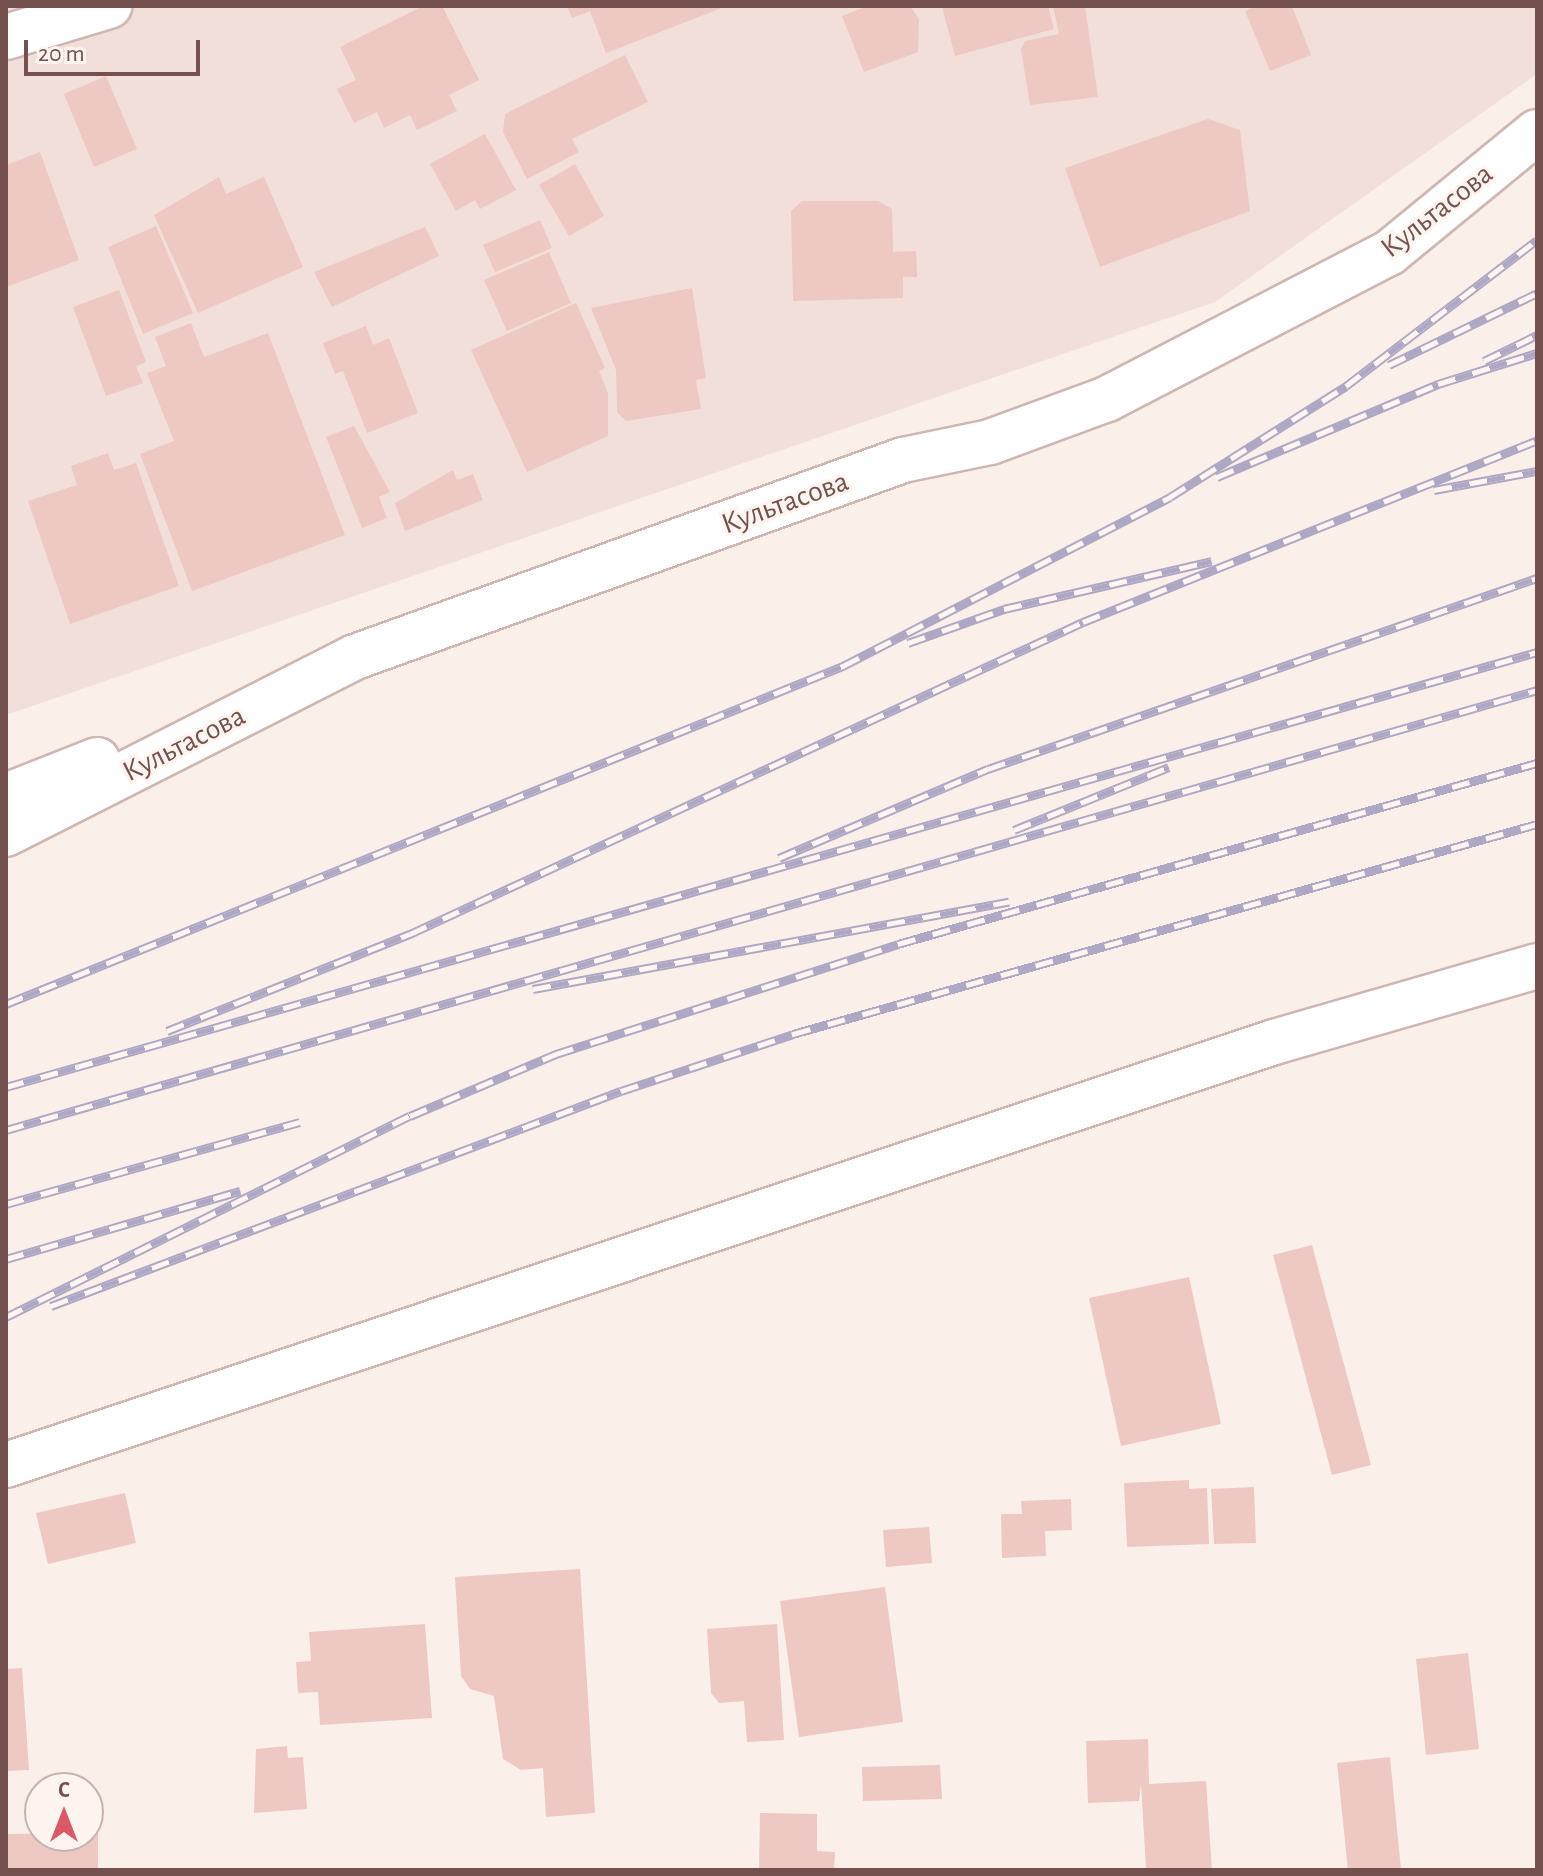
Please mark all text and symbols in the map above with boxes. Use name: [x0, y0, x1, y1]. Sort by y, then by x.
scale bar: [28, 24, 204, 74]
text: 20 m: [38, 42, 85, 66]
street label: Культасова: [1374, 156, 1500, 266]
street label: Культасова: [716, 463, 854, 543]
street label: Культасова: [117, 698, 251, 790]
north arrow: [24, 1772, 104, 1852]
text: С: [58, 1779, 70, 1801]

